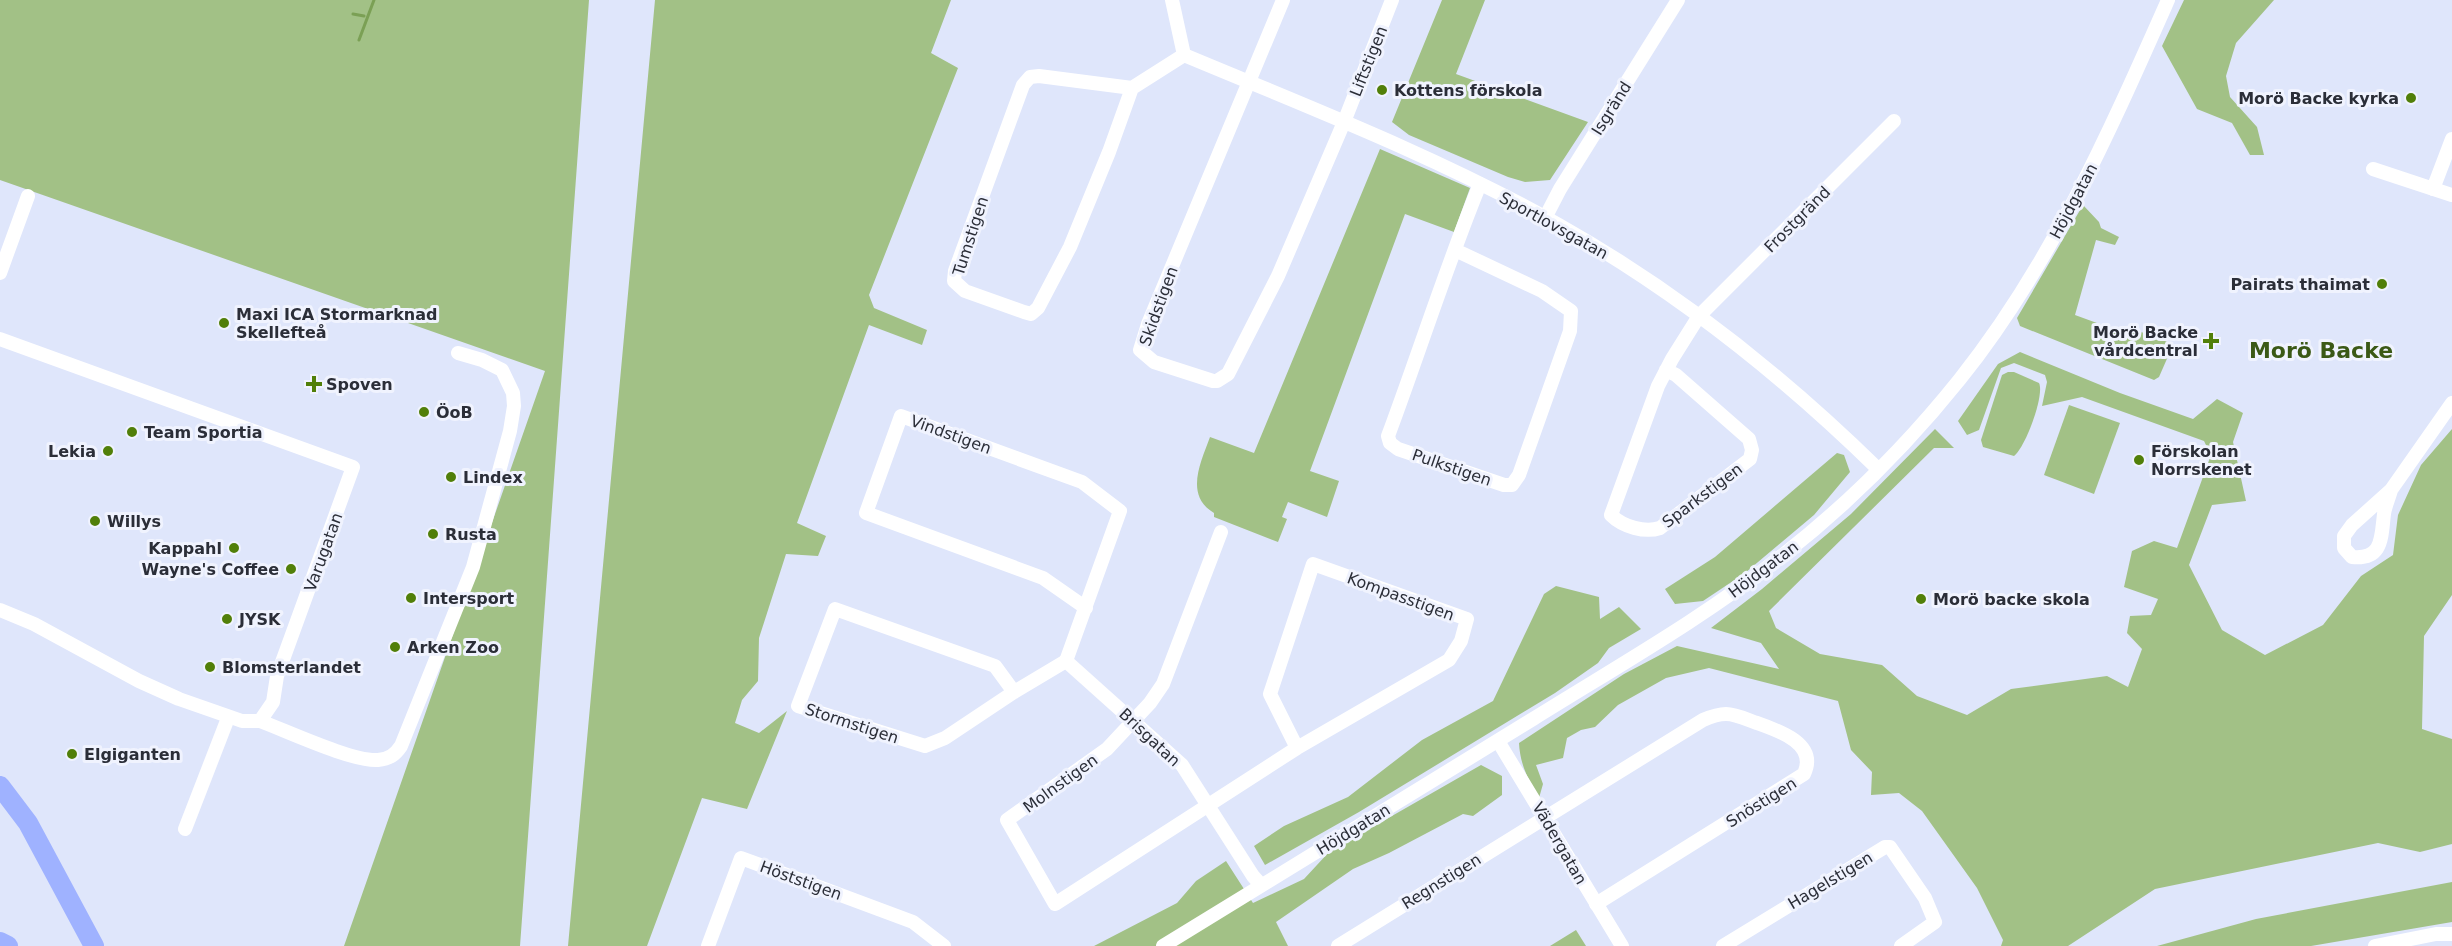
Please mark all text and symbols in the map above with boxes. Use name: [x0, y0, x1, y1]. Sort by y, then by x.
street label: Liftstigen: [1346, 23, 1391, 99]
street label: Isgränd: [1587, 78, 1635, 139]
place label: Kottens förskola: [1394, 81, 1543, 100]
marker: Kottens förskola: [1375, 83, 1389, 97]
place label: Morö Backe kyrka: [2238, 89, 2399, 108]
marker: Morö Backe kyrka: [2404, 91, 2418, 105]
street label: Höjdgatan: [2046, 160, 2101, 242]
street label: Frostgränd: [1760, 182, 1834, 256]
street label: Sportlovsgatan: [1496, 188, 1611, 263]
street label: Tumstigen: [948, 194, 992, 279]
street label: Skidstigen: [1135, 264, 1182, 349]
place label: Pairats thaimat: [2231, 275, 2370, 294]
marker: Pairats thaimat: [2375, 277, 2389, 291]
place label: Maxi ICA Stormarknad Skellefteå: [236, 305, 437, 342]
marker: Maxi ICA Stormarknad Skellefteå: [217, 316, 231, 330]
place label: Morö Backe vårdcentral: [2093, 323, 2198, 360]
marker: Morö Backe vårdcentral: [2202, 332, 2220, 350]
district label: Morö Backe: [2249, 338, 2393, 363]
place label: Spoven: [326, 375, 393, 394]
marker: Spoven: [307, 377, 321, 391]
place label: ÖoB: [436, 403, 473, 422]
marker: ÖoB: [417, 405, 431, 419]
street label: Vindstigen: [908, 411, 994, 458]
place label: Team Sportia: [144, 423, 262, 442]
marker: Team Sportia: [125, 425, 139, 439]
place label: Lekia: [48, 442, 96, 461]
place label: Förskolan Norrskenet: [2151, 442, 2252, 479]
marker: Lekia: [101, 444, 115, 458]
street label: Pulkstigen: [1410, 445, 1494, 490]
marker: Förskolan Norrskenet: [2132, 453, 2146, 467]
street label: Sparkstigen: [1659, 459, 1746, 532]
place label: Lindex: [463, 468, 523, 487]
marker: Lindex: [444, 470, 458, 484]
street label: Varugatan: [300, 510, 346, 594]
place label: Willys: [107, 512, 161, 531]
marker: Willys: [88, 514, 102, 528]
place label: Rusta: [445, 525, 497, 544]
marker: Rusta: [426, 527, 440, 541]
street label: Höjdgatan: [1725, 537, 1802, 602]
place label: Kappahl: [148, 539, 222, 558]
marker: Kappahl: [227, 541, 241, 555]
place label: Wayne's Coffee: [142, 560, 279, 579]
marker: Wayne's Coffee: [284, 562, 298, 576]
street label: Kompasstigen: [1345, 568, 1457, 625]
place label: Intersport: [423, 589, 515, 608]
place label: Morö backe skola: [1933, 590, 2090, 609]
marker: Intersport: [404, 591, 418, 605]
marker: Morö backe skola: [1914, 592, 1928, 606]
place label: JYSK: [238, 610, 281, 629]
marker: JYSK: [220, 612, 234, 626]
place label: Arken Zoo: [407, 638, 499, 657]
marker: Arken Zoo: [388, 640, 402, 654]
place label: Blomsterlandet: [222, 658, 361, 677]
marker: Blomsterlandet: [203, 660, 217, 674]
street label: Stormstigen: [803, 699, 901, 748]
street label: Brisgatan: [1115, 704, 1184, 770]
place label: Elgiganten: [84, 745, 181, 764]
marker: Elgiganten: [65, 747, 79, 761]
street label: Molnstigen: [1019, 750, 1101, 817]
street label: Snöstigen: [1723, 773, 1800, 831]
street label: Vädergatan: [1528, 799, 1591, 888]
street label: Höjdgatan: [1313, 800, 1394, 859]
street label: Hagelstigen: [1784, 848, 1876, 913]
street label: Regnstigen: [1398, 850, 1484, 913]
street label: Höststigen: [757, 857, 844, 904]

